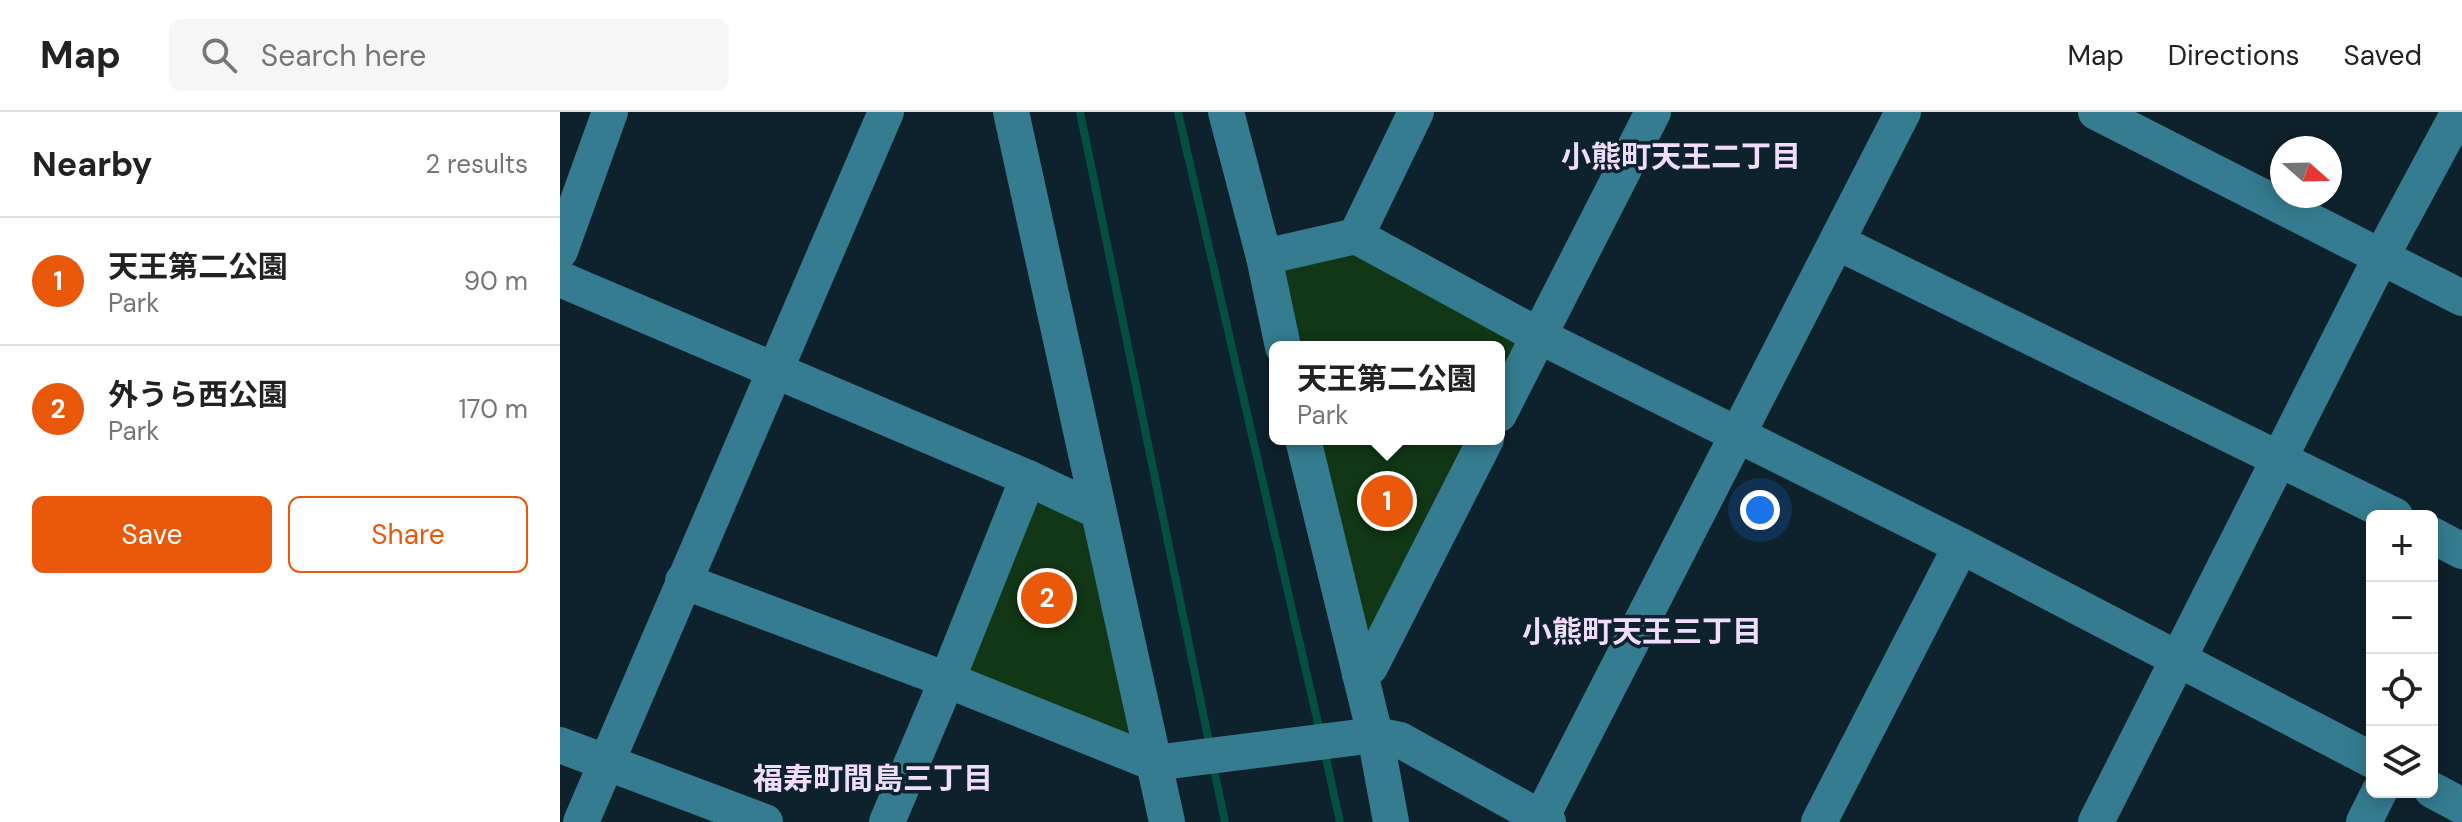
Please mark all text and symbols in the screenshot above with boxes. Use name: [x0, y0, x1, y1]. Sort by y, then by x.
search box: [169, 19, 729, 91]
text: Map: [40, 30, 121, 80]
icon: search: [197, 33, 241, 77]
text: Search here: [261, 36, 426, 75]
text: Map: [2067, 37, 2124, 74]
text: Directions: [2168, 37, 2300, 74]
text: Saved: [2344, 37, 2422, 74]
north arrow: [2270, 136, 2342, 208]
district label: 小熊町天王二丁目: [1561, 137, 1801, 176]
text: Nearby: [32, 142, 152, 187]
text: 2 results: [425, 147, 528, 181]
text: 天王第二公園: [108, 247, 288, 286]
text: 1: [53, 264, 63, 298]
text: 90 m: [464, 264, 528, 298]
text: Park: [108, 286, 159, 320]
popup: [1269, 341, 1505, 445]
text: 天王第二公園: [1297, 359, 1477, 398]
text: 外うら西公園: [108, 375, 288, 414]
text: 2: [50, 392, 66, 426]
text: 170 m: [459, 392, 528, 426]
text: Park: [1297, 398, 1348, 432]
text: Park: [108, 414, 159, 448]
pin: 1: [1361, 471, 1413, 531]
your location: [1740, 490, 1780, 530]
button: Save: [32, 496, 272, 573]
button: Share: [288, 496, 528, 573]
map controls: [2366, 510, 2438, 798]
button: +: [2366, 510, 2438, 582]
pin: 2: [1021, 568, 1073, 628]
button: −: [2366, 582, 2438, 654]
district label: 小熊町天王三丁目: [1522, 612, 1762, 651]
button: locate: [2366, 654, 2438, 726]
button: layers: [2366, 726, 2438, 798]
district label: 福寿町間島三丁目: [753, 759, 993, 798]

